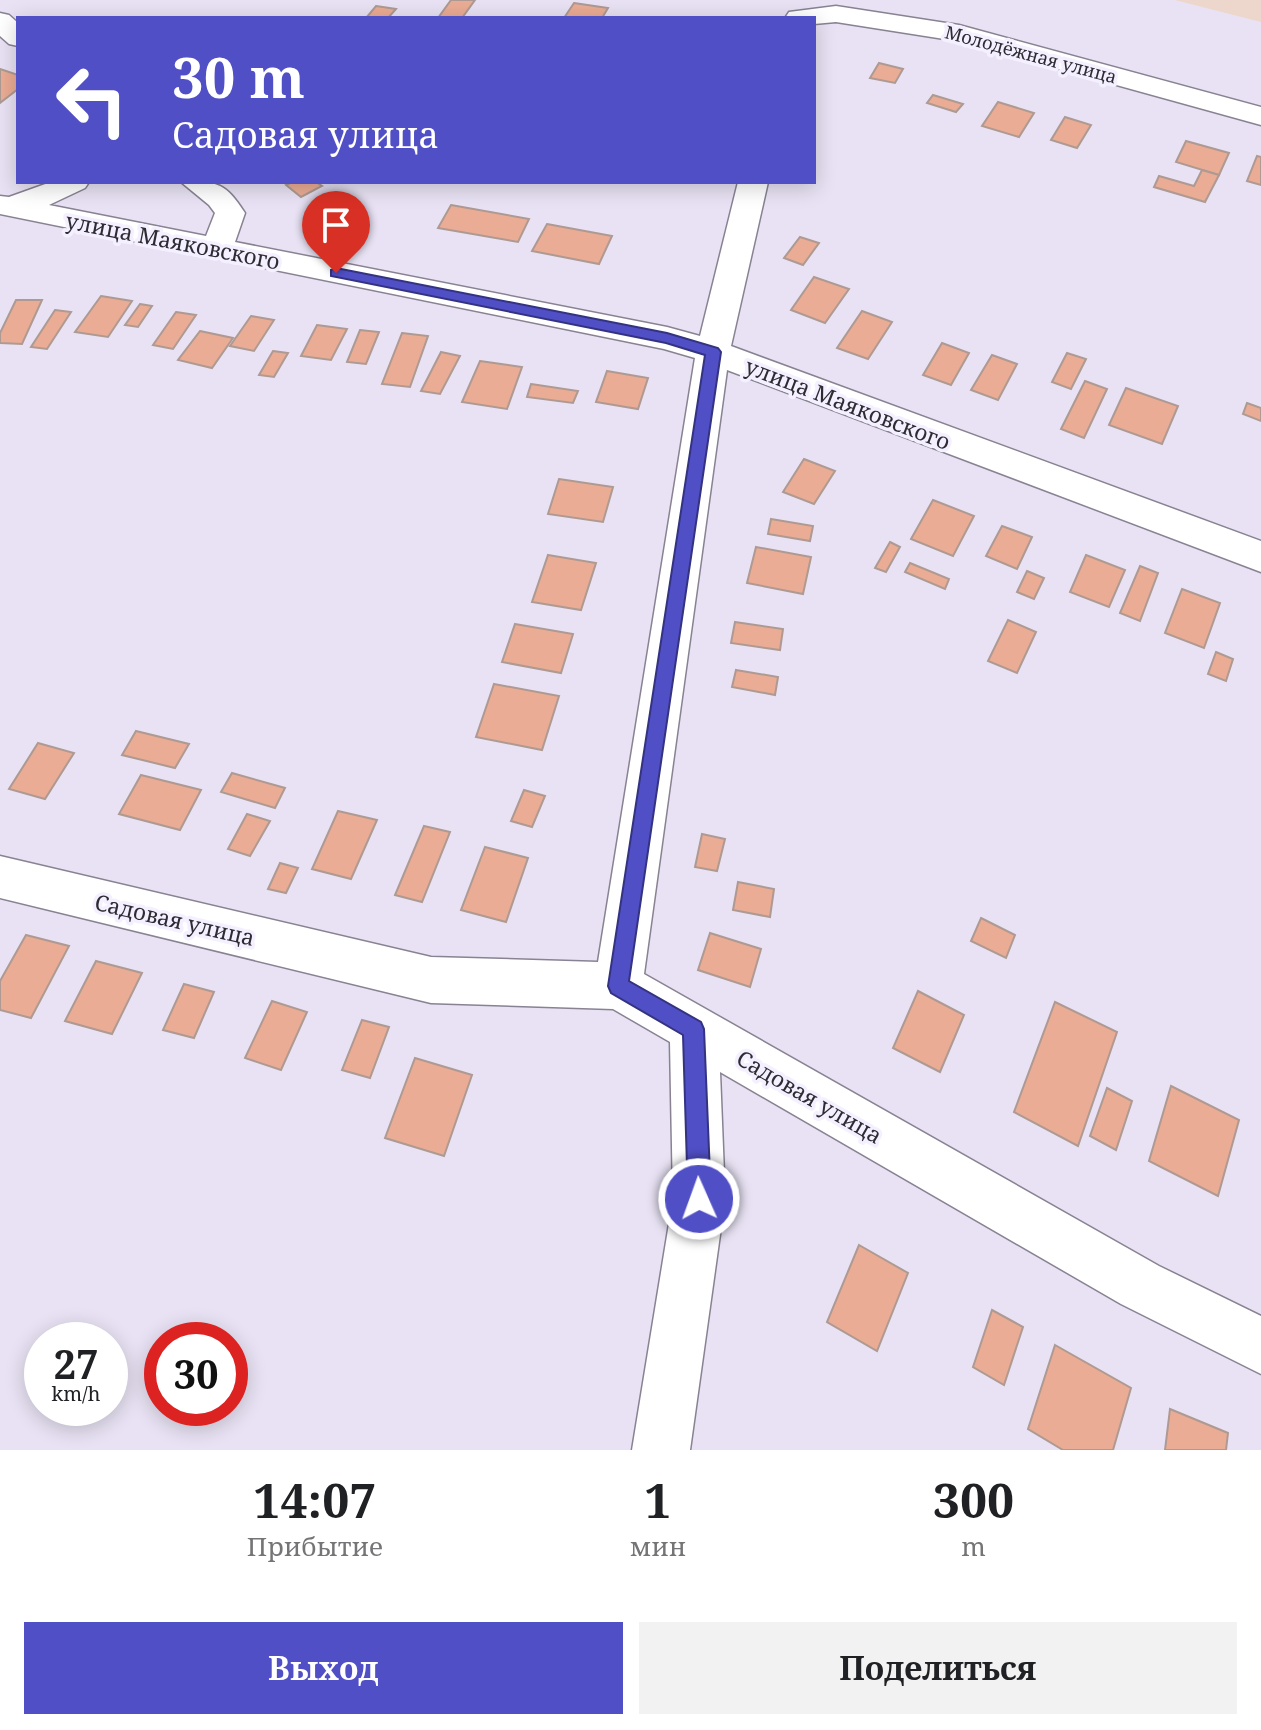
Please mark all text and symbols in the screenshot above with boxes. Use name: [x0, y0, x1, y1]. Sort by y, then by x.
street label: Молодёжная улица: [942, 20, 1120, 88]
text: 30 m: [172, 38, 305, 114]
icon: left: [40, 48, 144, 152]
text: Садовая улица: [172, 110, 439, 159]
pin: [302, 191, 370, 273]
icon: arrive: [314, 203, 358, 247]
street label: улица Маяковского: [63, 205, 283, 275]
street label: улица Маяковского: [741, 350, 955, 456]
street label: Садовая улица: [92, 886, 258, 952]
street label: Садовая улица: [732, 1042, 888, 1150]
position arrow: [657, 1157, 741, 1241]
speed limit sign: 30: [144, 1322, 248, 1426]
text: 27: [53, 1336, 99, 1391]
text: km/h: [51, 1380, 101, 1407]
text: 14:07: [253, 1467, 376, 1532]
text: 1: [644, 1467, 671, 1532]
text: 300: [933, 1467, 1014, 1532]
text: Прибытие: [247, 1528, 383, 1564]
text: мин: [630, 1528, 686, 1564]
text: m: [961, 1528, 986, 1564]
button: Выход: [24, 1622, 623, 1714]
button: Поделиться: [639, 1622, 1237, 1714]

